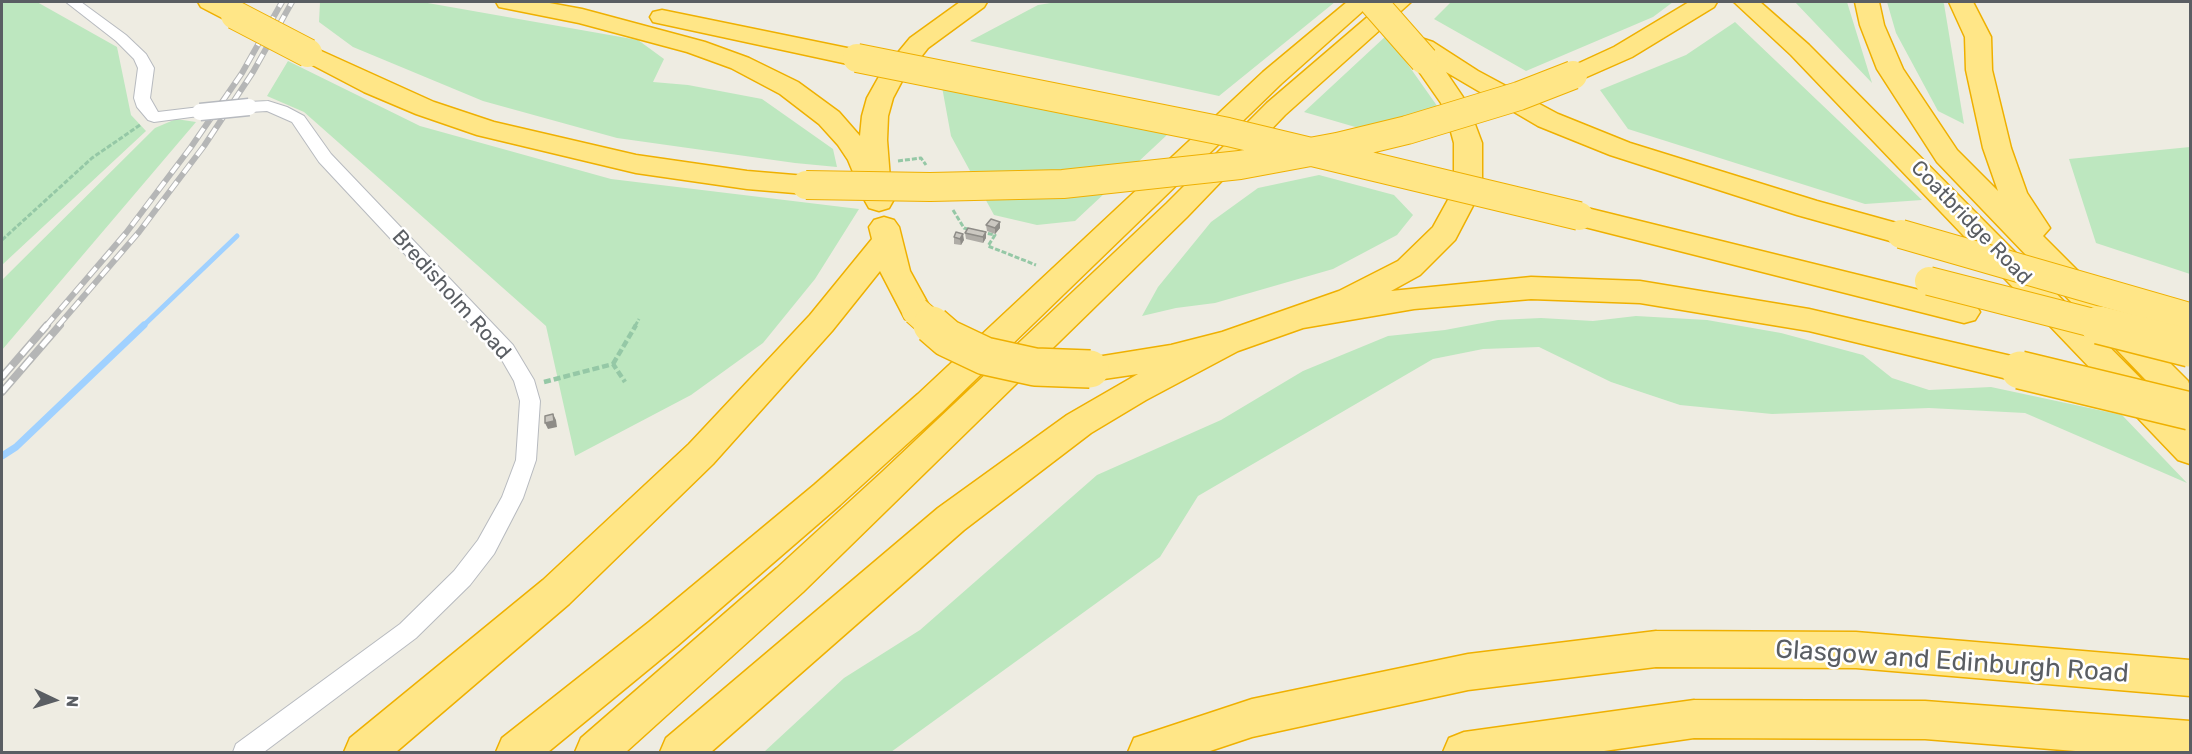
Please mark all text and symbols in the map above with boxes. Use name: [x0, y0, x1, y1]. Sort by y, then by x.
street label: Coatbridge Road: [1905, 156, 2037, 290]
street label: Bredisholm Road: [386, 225, 516, 365]
street label: Glasgow and Edinburgh Road: [1774, 634, 2130, 690]
north arrow: [24, 670, 84, 730]
text: N: [63, 695, 82, 708]

